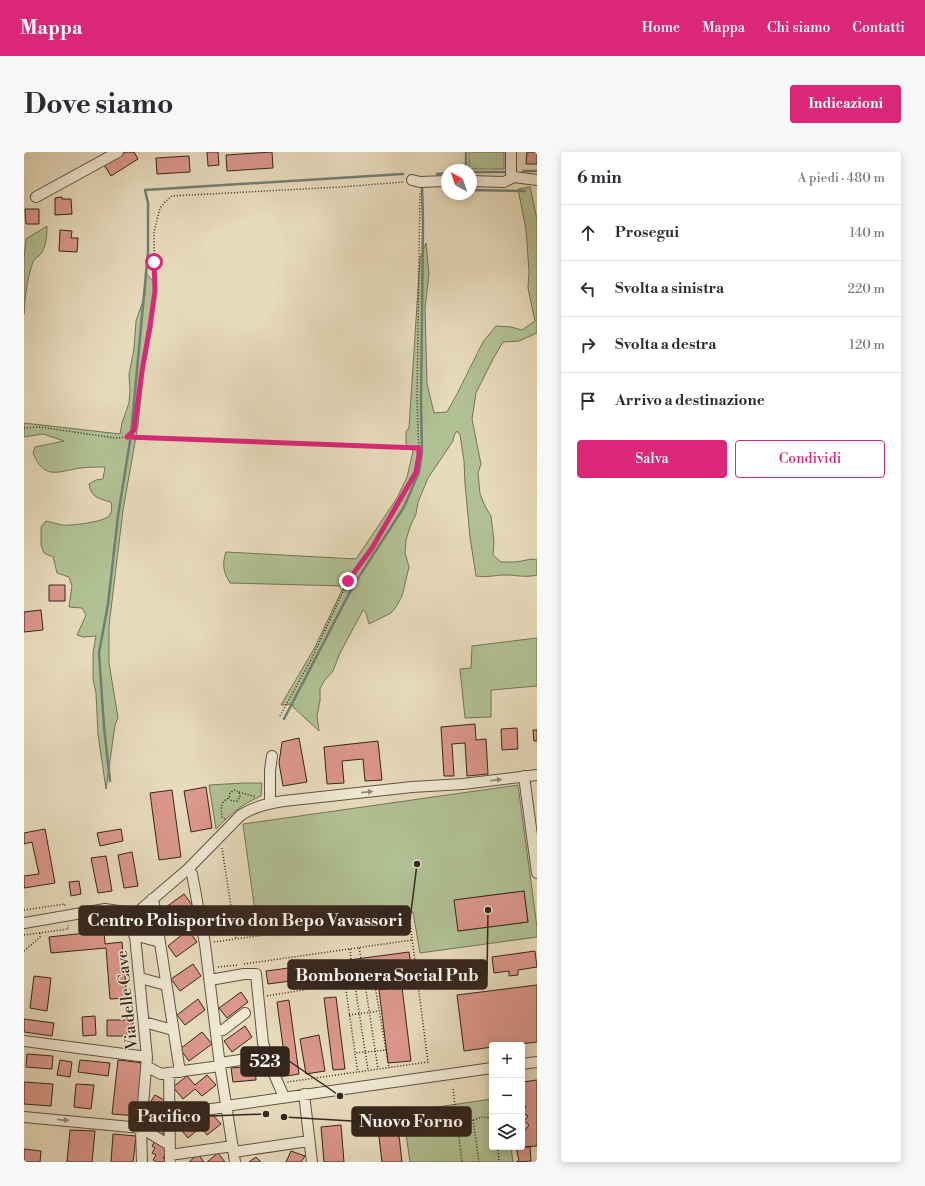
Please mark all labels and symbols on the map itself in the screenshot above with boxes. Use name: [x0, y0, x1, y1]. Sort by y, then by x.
north arrow: [441, 164, 477, 200]
route start: [145, 253, 163, 271]
route end: [339, 572, 357, 590]
one-way arrow: [490, 777, 502, 783]
one-way arrow: [361, 789, 373, 795]
callout: Centro Polisportivo don Bepo Vavassori: [79, 906, 410, 935]
text: Centro Polisportivo don Bepo Vavassori: [87, 910, 403, 932]
street label: Via delle Cave: [112, 949, 142, 1052]
callout: Bombonera Social Pub: [288, 960, 487, 989]
text: Bombonera Social Pub: [295, 965, 479, 987]
callout: 523: [241, 1047, 289, 1076]
text: 523: [249, 1051, 281, 1073]
callout: Pacifico: [129, 1102, 209, 1131]
text: Pacifico: [137, 1106, 201, 1128]
callout: Nuovo Forno: [352, 1107, 471, 1136]
text: Nuovo Forno: [359, 1111, 463, 1133]
one-way arrow: [57, 1117, 69, 1124]

